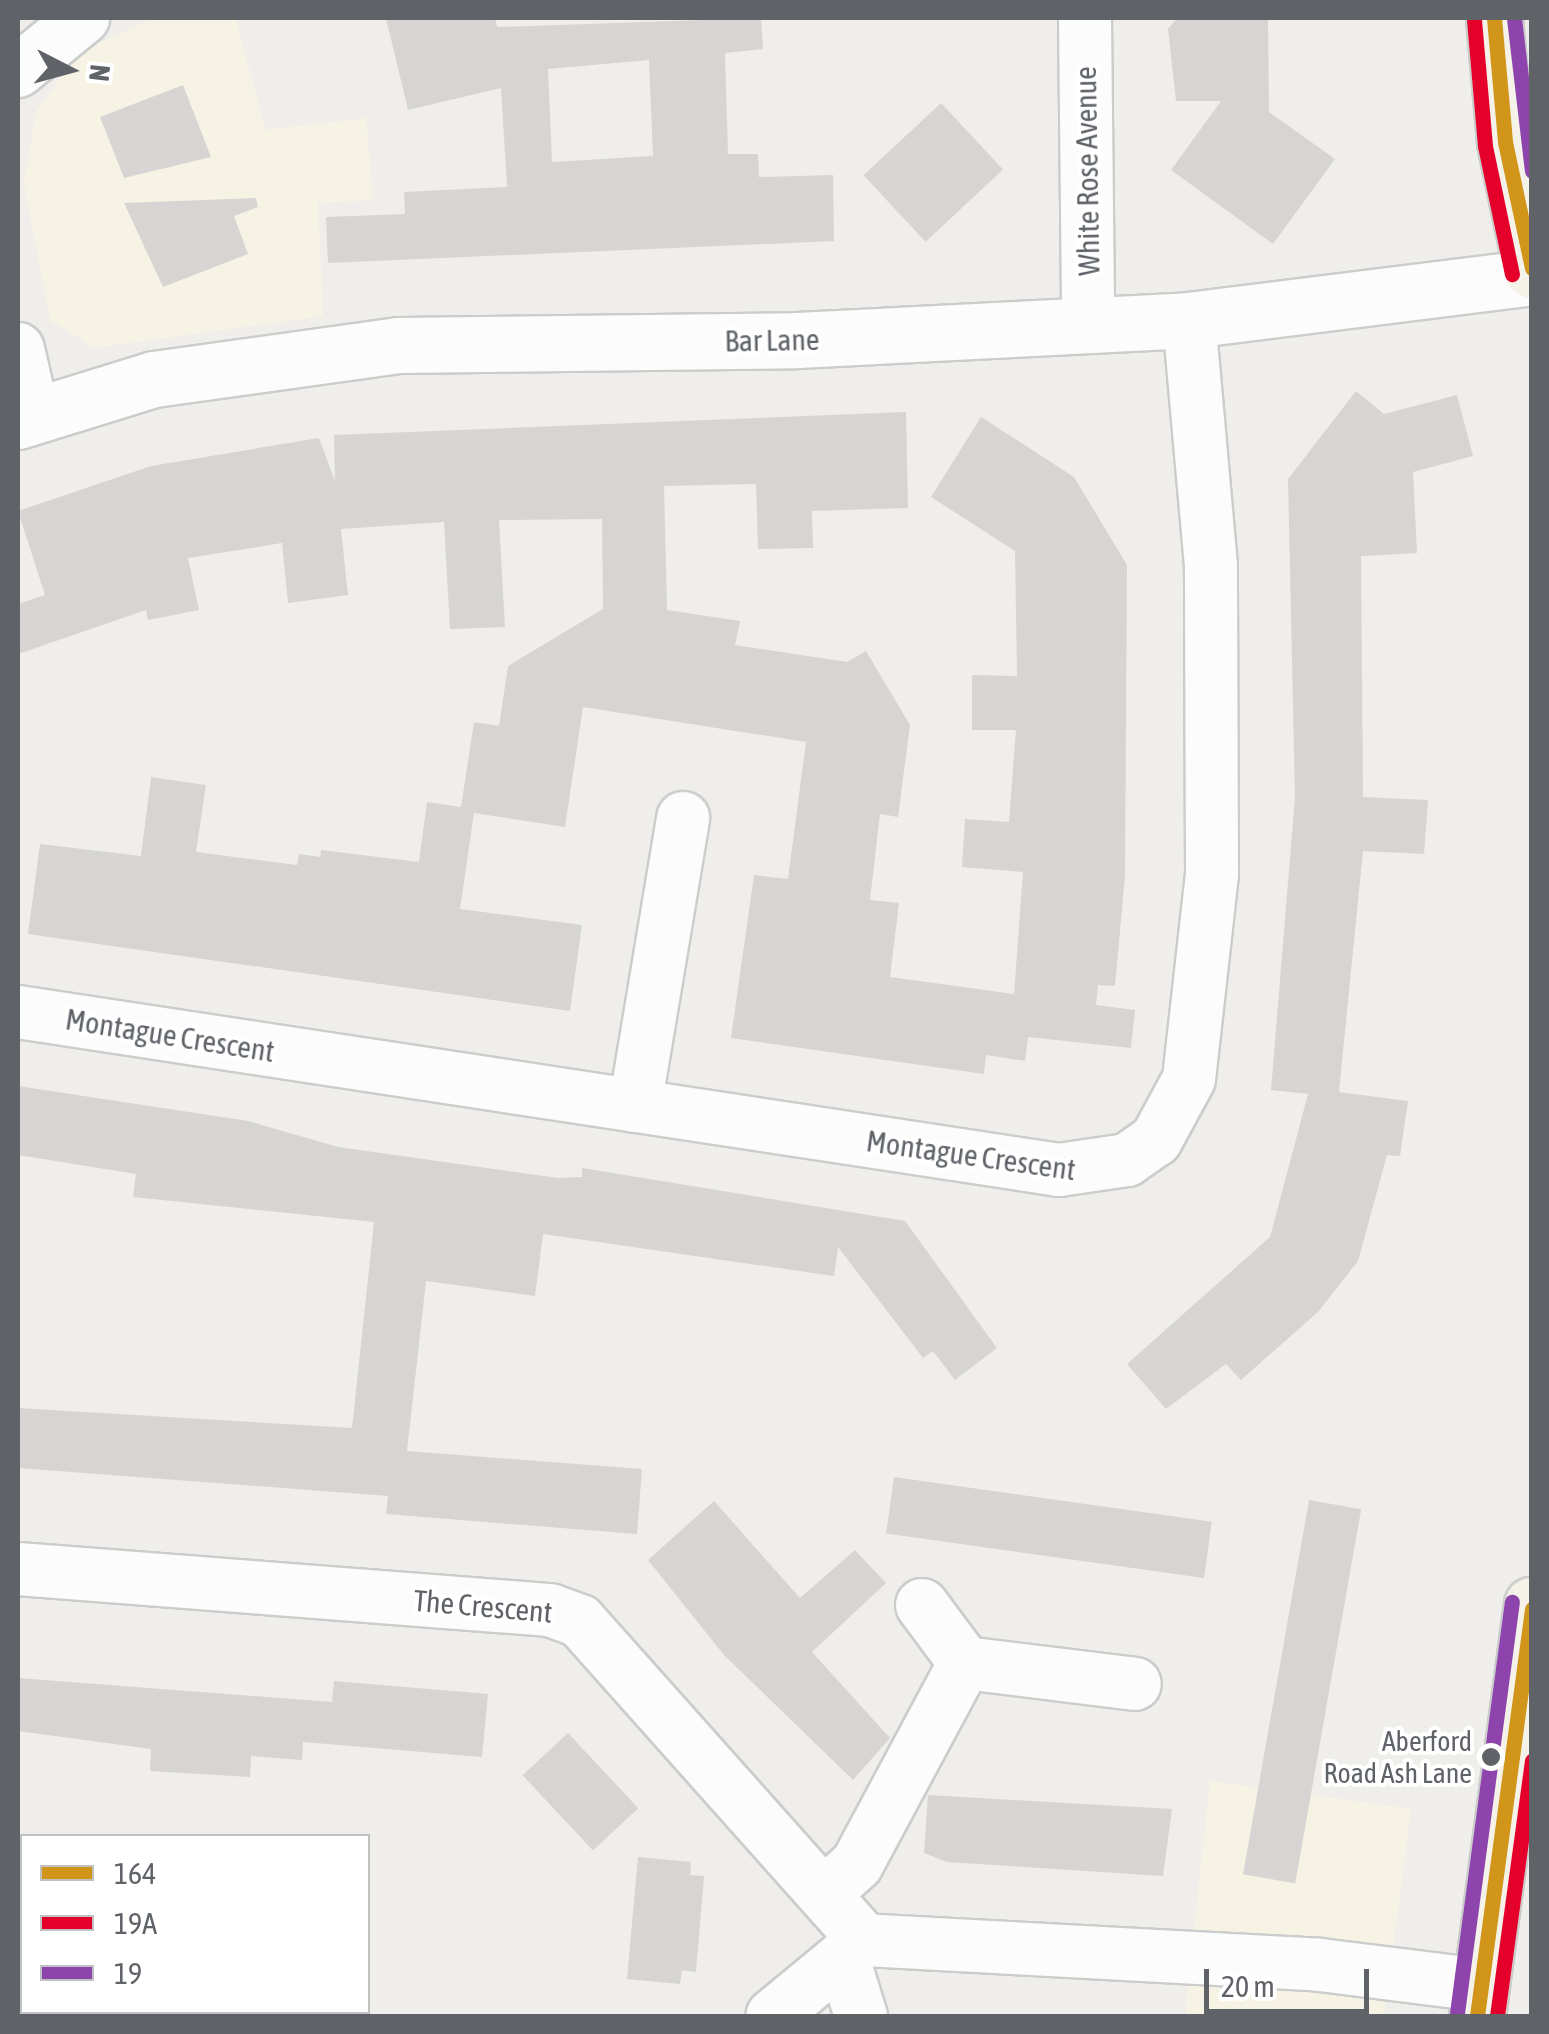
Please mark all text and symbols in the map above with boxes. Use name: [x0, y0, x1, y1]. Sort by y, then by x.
north arrow: [20, 20, 120, 120]
text: N: [83, 63, 117, 83]
street label: White Rose Avenue: [1067, 66, 1107, 276]
street label: Bar Lane: [724, 321, 820, 359]
street label: Montague Crescent: [63, 1001, 277, 1069]
street label: Montague Crescent: [864, 1122, 1078, 1188]
street label: The Crescent: [412, 1582, 554, 1630]
place label: Aberford Road Ash Lane: [1324, 1724, 1472, 1790]
marker: Aberford Road Ash Lane: [1481, 1747, 1501, 1767]
legend: [20, 1834, 370, 2014]
text: 164: [114, 1856, 156, 1890]
text: 19A: [114, 1906, 157, 1940]
scale bar: [1209, 1949, 1374, 2011]
text: 19: [114, 1956, 142, 1990]
text: 20 m: [1221, 1969, 1275, 2003]

